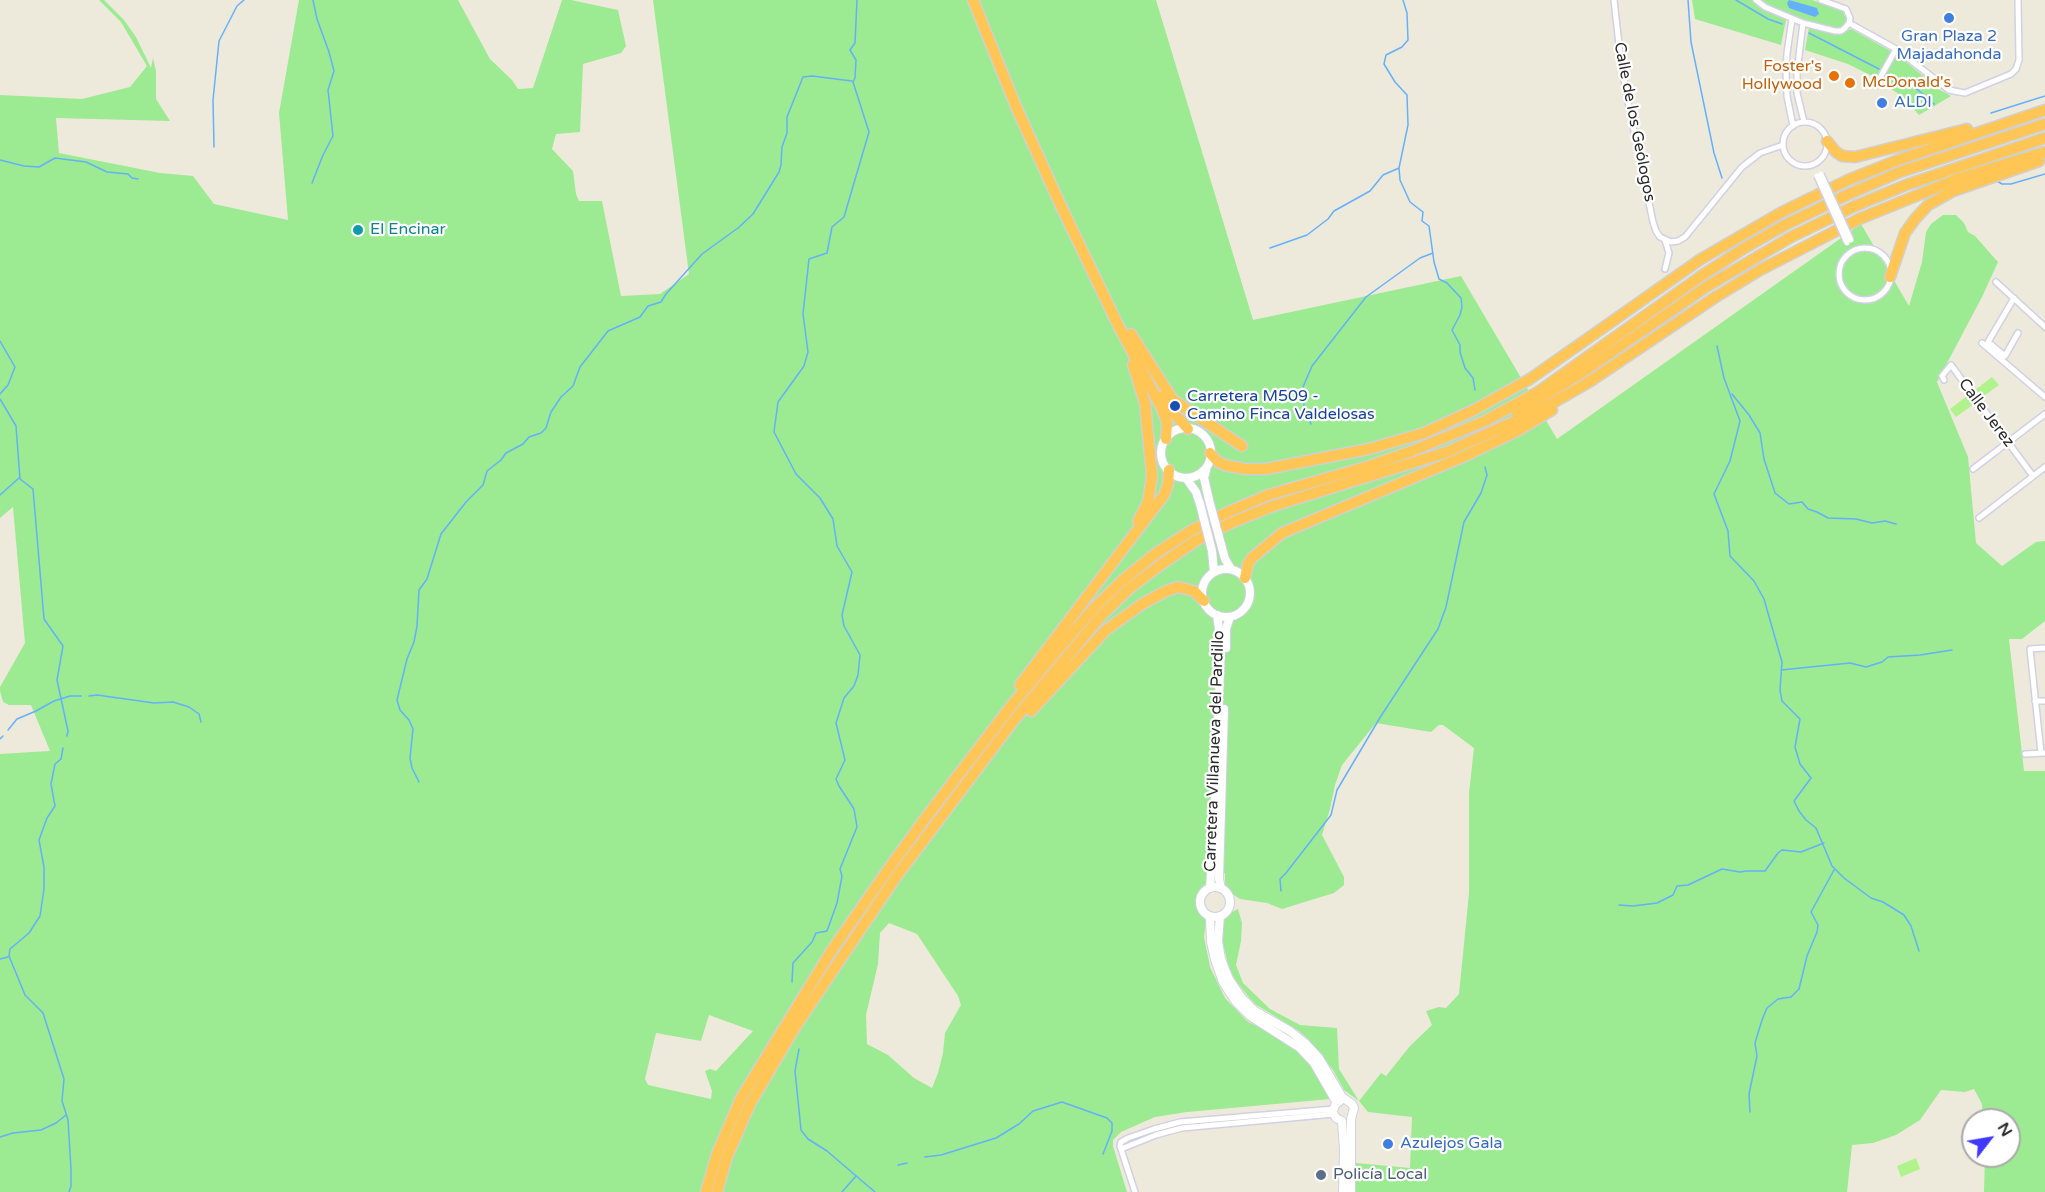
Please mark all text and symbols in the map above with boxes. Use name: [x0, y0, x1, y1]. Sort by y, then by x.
marker: Gran Plaza 2 Majadahonda: [1942, 11, 1956, 25]
place label: Gran Plaza 2 Majadahonda: [1897, 27, 2001, 65]
street label: Calle de los Geólogos: [1609, 41, 1659, 203]
place label: Foster's Hollywood: [1742, 57, 1822, 95]
marker: Foster's Hollywood: [1827, 69, 1841, 83]
place label: McDonald's: [1862, 73, 1951, 93]
marker: McDonald's: [1843, 76, 1857, 90]
place label: ALDI: [1894, 93, 1932, 113]
marker: ALDI: [1875, 96, 1889, 110]
place label: El Encinar: [370, 220, 446, 240]
marker: El Encinar: [351, 223, 365, 237]
street label: Calle Jerez: [1954, 375, 2018, 451]
place label: Carretera M509 - Camino Finca Valdelosas: [1187, 387, 1375, 425]
marker: Carretera M509 - Camino Finca Valdelosas: [1168, 399, 1182, 413]
street label: Carretera Villanueva del Pardillo: [1201, 630, 1229, 872]
north arrow: [1961, 1108, 2021, 1168]
text: N: [1993, 1119, 2017, 1140]
place label: Azulejos Gala: [1400, 1134, 1502, 1154]
marker: Azulejos Gala: [1381, 1137, 1395, 1151]
place label: Policía Local: [1333, 1165, 1427, 1185]
marker: Policía Local: [1314, 1168, 1328, 1182]

